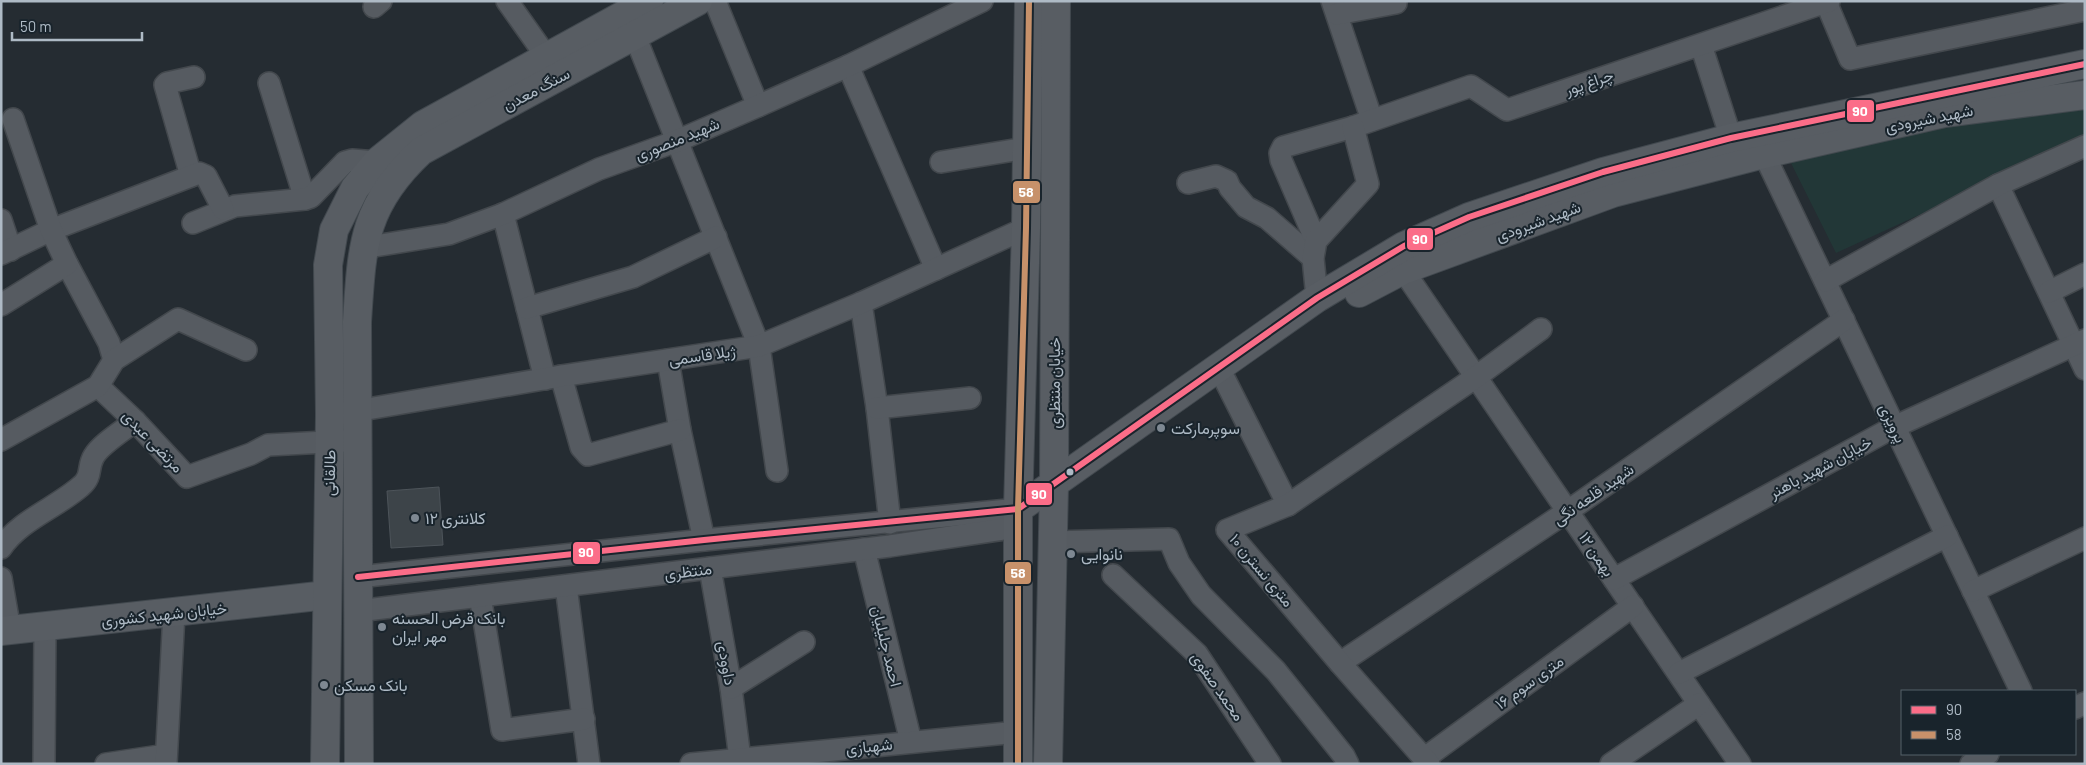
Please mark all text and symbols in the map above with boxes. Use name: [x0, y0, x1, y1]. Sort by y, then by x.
scale bar: [12, 10, 142, 42]
text: 50 m: [20, 17, 52, 35]
street label: سنگ معدن: [499, 63, 573, 115]
street label: چراغ پور: [1561, 64, 1617, 102]
line badge: 90: [1846, 99, 1875, 123]
street label: شهید شیرودی: [1883, 100, 1975, 137]
text: 90: [1852, 102, 1868, 119]
street label: شهید منصوری: [632, 113, 723, 166]
line badge: 58: [1012, 180, 1041, 204]
text: 58: [1018, 183, 1034, 200]
street label: شهید شیرودی: [1493, 196, 1584, 247]
line badge: 90: [1406, 227, 1434, 251]
text: 90: [1412, 230, 1428, 247]
street label: خیابان منتظری: [1044, 337, 1065, 429]
street label: ژیلا قاسمی: [667, 340, 737, 371]
street label: پرویزی: [1873, 400, 1911, 447]
street label: مرتضی عبدی: [117, 405, 188, 477]
place label: سوپرمارکت: [1171, 418, 1240, 440]
marker: سوپرمارکت: [1155, 422, 1167, 434]
street label: خیابان شهید باهنر: [1764, 431, 1875, 504]
street label: طالقانی: [319, 450, 340, 496]
street label: شهید قلعه نگی: [1549, 459, 1638, 530]
unlabelled marker: [1065, 467, 1075, 477]
line badge: 90: [1025, 482, 1053, 506]
text: 90: [1031, 485, 1047, 502]
place label: کلانتری ۱۲: [425, 508, 486, 529]
marker: کلانتری ۱۲: [409, 512, 421, 524]
street label: ۱۲ بهمن: [1574, 528, 1619, 581]
street label: ۱۰ متری نسترن: [1225, 529, 1299, 611]
line badge: 90: [572, 541, 601, 565]
text: 90: [578, 543, 594, 560]
place label: نانوایی: [1081, 544, 1123, 565]
marker: نانوایی: [1065, 548, 1077, 560]
street label: منتظری: [663, 558, 713, 585]
line badge: 58: [1004, 561, 1032, 585]
text: 58: [1010, 564, 1026, 581]
street label: خیابان شهید کشوری: [100, 597, 228, 632]
street label: احمد جلیلیان: [867, 603, 907, 689]
place label: بانک قرض الحسنه مهر ایران: [392, 608, 506, 647]
marker: بانک قرض الحسنه مهر ایران: [376, 621, 388, 633]
street label: داوودی: [712, 639, 741, 687]
street label: محمد صفوی: [1186, 647, 1249, 725]
street label: ۱۶ متری سوم: [1491, 650, 1568, 714]
place label: بانک مسکن: [334, 675, 408, 696]
marker: بانک مسکن: [318, 679, 330, 691]
legend: [1901, 690, 2076, 755]
text: 90: [1946, 700, 1962, 718]
text: 58: [1946, 725, 1962, 743]
street label: شهبازی: [845, 734, 894, 759]

